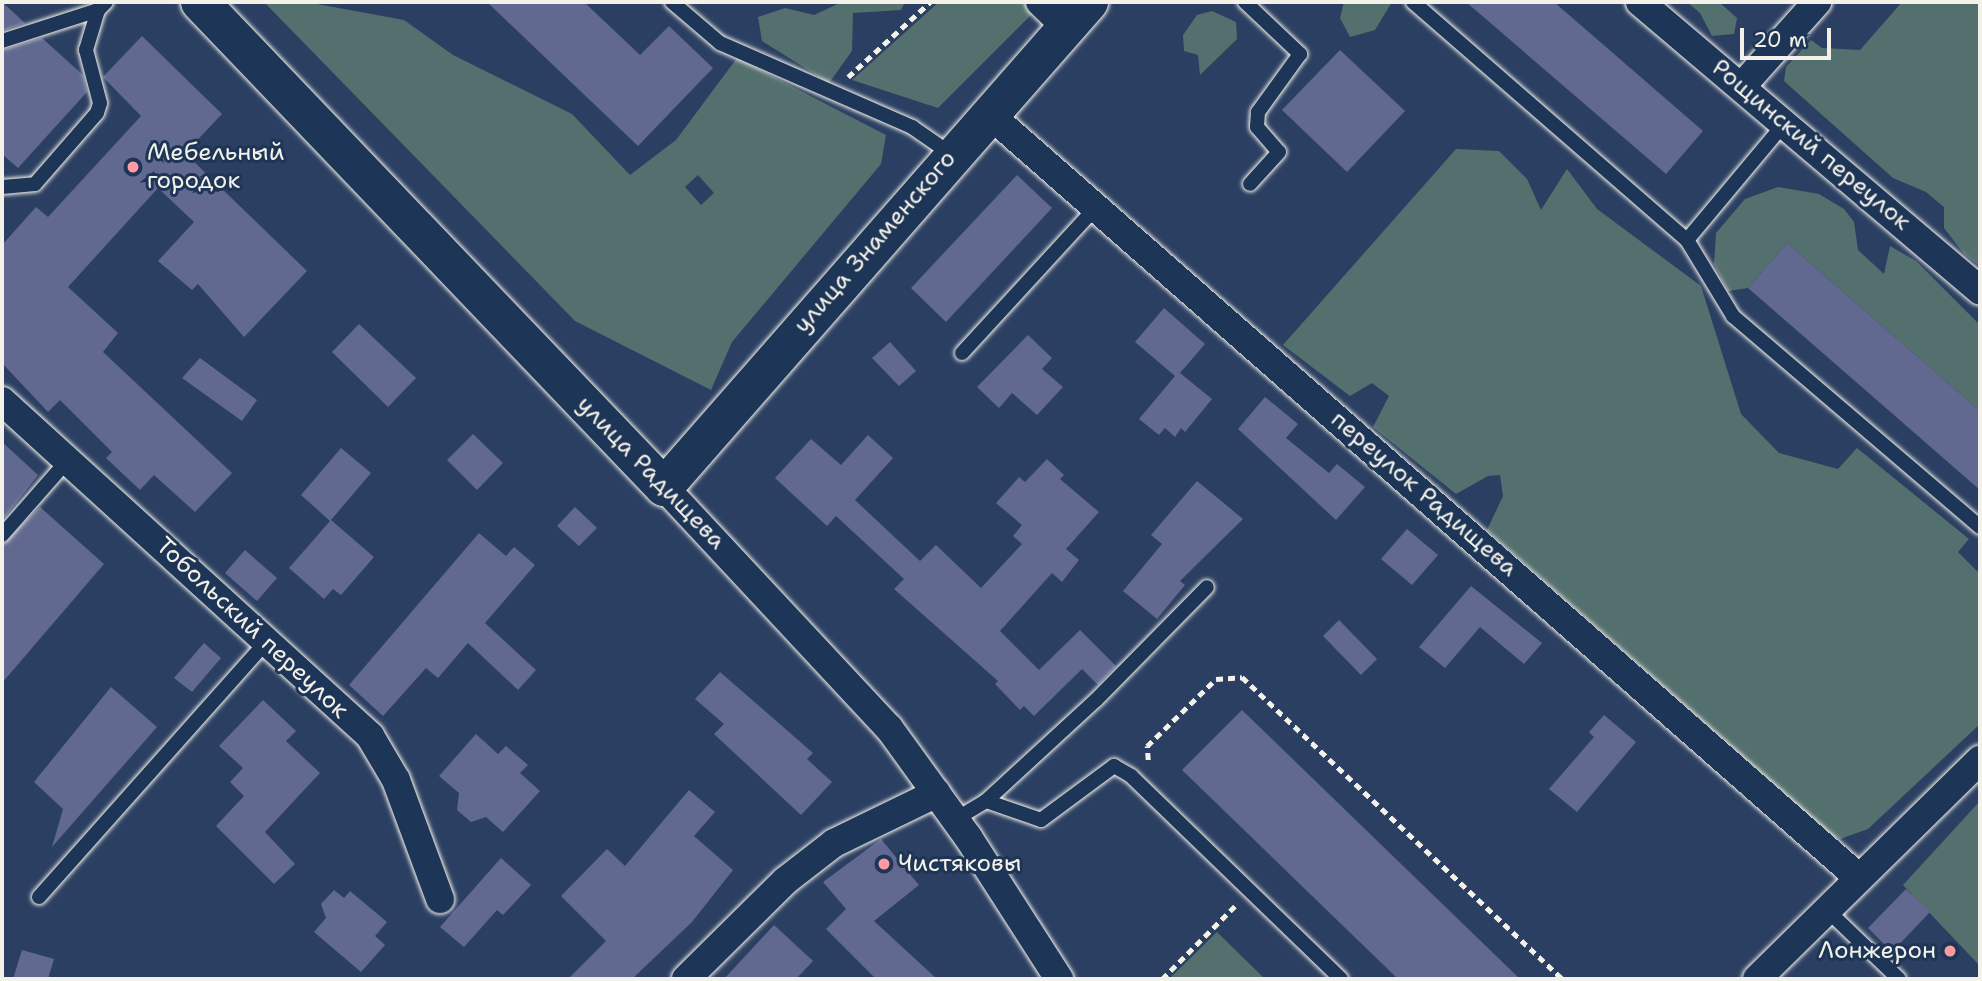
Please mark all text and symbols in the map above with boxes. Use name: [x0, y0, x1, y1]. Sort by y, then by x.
scale bar: [1744, 14, 1835, 58]
text: 20 m: [1753, 26, 1807, 54]
street label: Рощинский переулок: [1706, 53, 1916, 237]
place label: Мебельный городок: [147, 139, 284, 195]
street label: улица Знаменского: [788, 145, 962, 339]
marker: Мебельный городок: [125, 159, 141, 175]
street label: улица Радищева: [571, 390, 731, 556]
street label: переулок Радищева: [1325, 405, 1523, 583]
street label: Тобольский переулок: [150, 531, 354, 725]
place label: Чистяковы: [898, 850, 1022, 878]
marker: Чистяковы: [876, 856, 892, 872]
place label: Лонжерон: [1818, 937, 1936, 965]
marker: Лонжерон: [1942, 943, 1958, 959]

